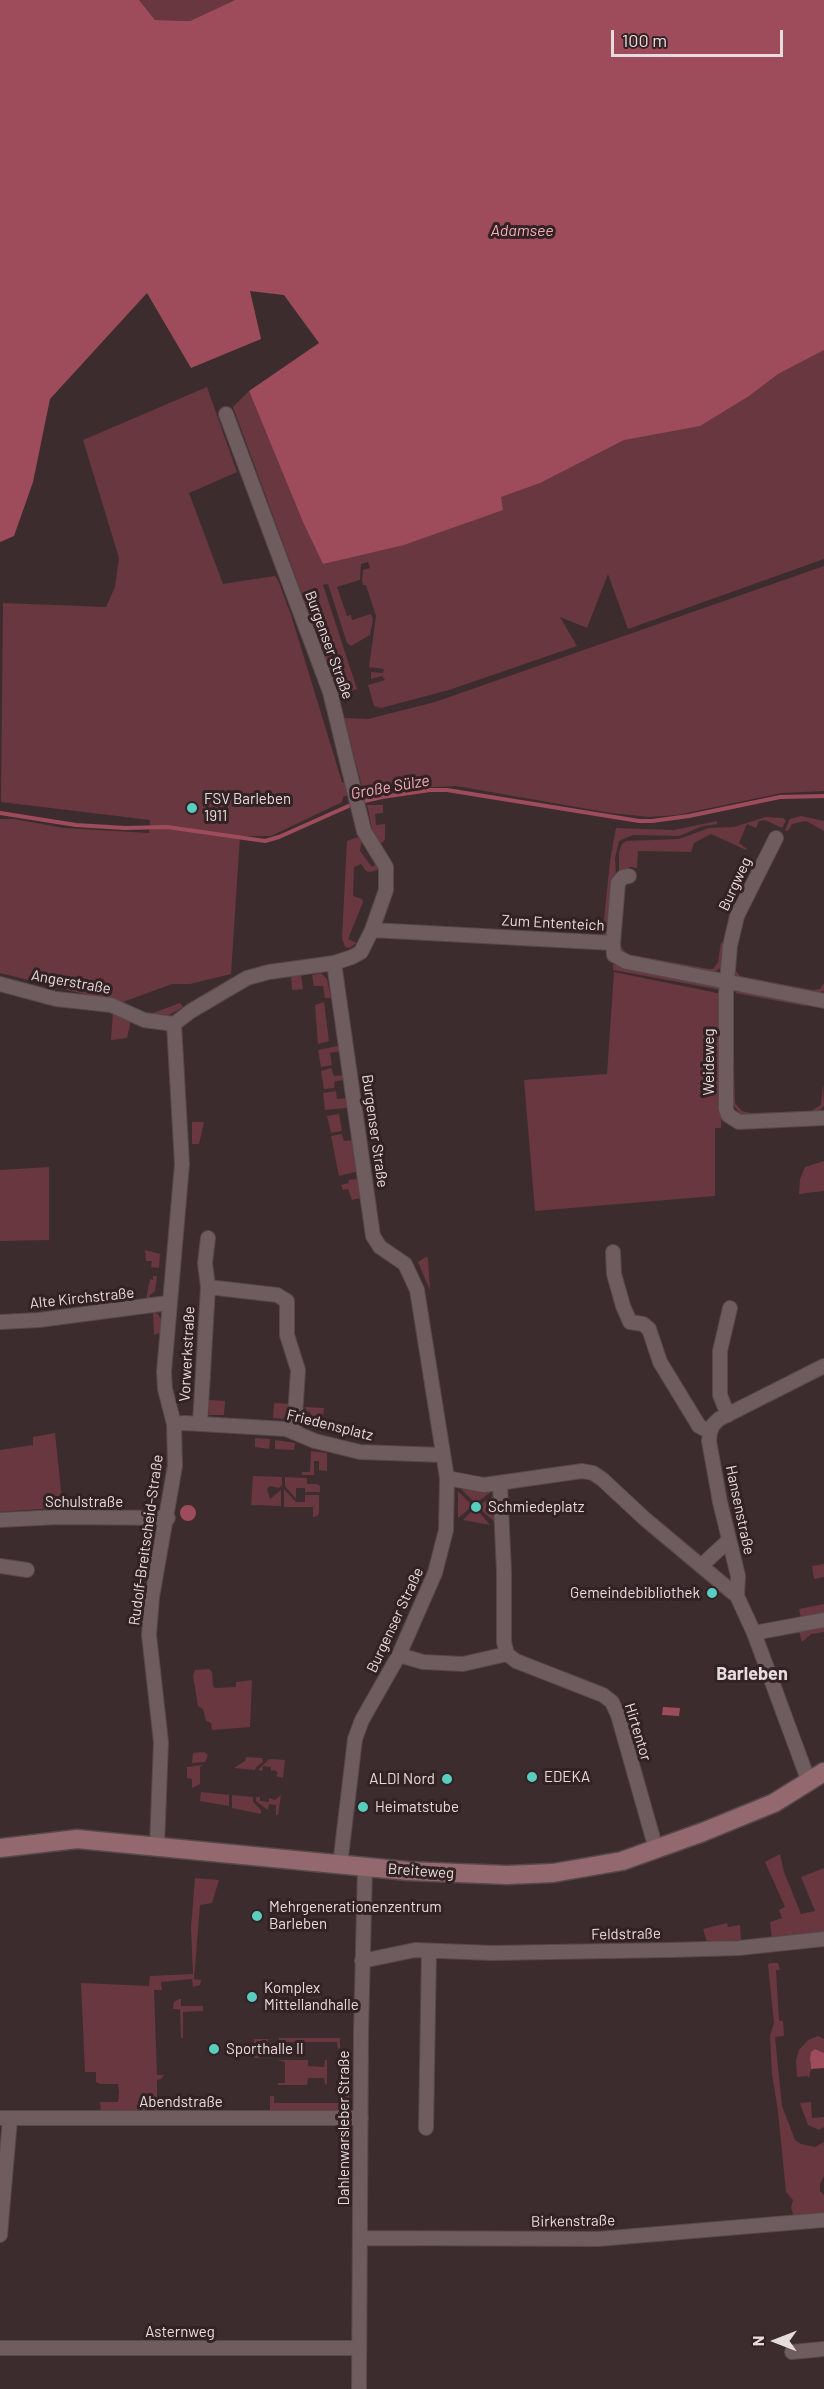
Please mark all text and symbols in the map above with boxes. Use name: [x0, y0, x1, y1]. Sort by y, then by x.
scale bar: [614, 18, 786, 56]
text: 100 m: [622, 29, 667, 51]
water label: Adamsee: [491, 221, 553, 241]
street label: Burgenser Straße: [301, 588, 357, 702]
water label: Große Sülze: [349, 771, 431, 803]
place label: FSV Barleben 1911: [204, 790, 291, 825]
marker: FSV Barleben 1911: [185, 801, 199, 815]
street label: Burgweg: [715, 854, 755, 914]
street label: Zum Ententeich: [501, 911, 605, 935]
street label: Angerstraße: [30, 966, 112, 998]
street label: Weideweg: [700, 1029, 718, 1095]
street label: Burgenser Straße: [358, 1073, 392, 1189]
street label: Alte Kirchstraße: [29, 1284, 135, 1312]
street label: Vorwerkstraße: [176, 1306, 198, 1402]
street label: Friedensplatz: [285, 1406, 375, 1444]
street label: Rudolf-Breitscheid-Straße: [125, 1453, 167, 1627]
street label: Hansenstraße: [722, 1464, 758, 1556]
street label: Schulstraße: [45, 1493, 123, 1511]
place label: Schmiedeplatz: [488, 1498, 585, 1516]
marker: Schmiedeplatz: [469, 1500, 483, 1514]
street label: Burgenser Straße: [363, 1565, 427, 1675]
place label: Gemeindebibliothek: [570, 1584, 700, 1602]
marker: Gemeindebibliothek: [705, 1586, 719, 1600]
district label: Barleben: [716, 1663, 788, 1685]
street label: Hirtentor: [621, 1701, 655, 1763]
place label: EDEKA: [544, 1768, 590, 1786]
place label: ALDI Nord: [369, 1770, 435, 1788]
marker: EDEKA: [525, 1770, 539, 1784]
marker: ALDI Nord: [440, 1772, 454, 1786]
place label: Heimatstube: [375, 1798, 459, 1816]
marker: Heimatstube: [356, 1800, 370, 1814]
street label: Breiteweg: [387, 1860, 455, 1882]
place label: Mehrgenerationenzentrum Barleben: [269, 1898, 442, 1933]
marker: Mehrgenerationenzentrum Barleben: [250, 1909, 264, 1923]
street label: Feldstraße: [591, 1924, 661, 1944]
place label: Komplex Mittellandhalle: [264, 1979, 359, 2014]
marker: Komplex Mittellandhalle: [245, 1990, 259, 2004]
place label: Sporthalle II: [226, 2040, 304, 2058]
marker: Sporthalle II: [207, 2042, 221, 2056]
street label: Dahlenwarsleber Straße: [335, 2051, 353, 2205]
street label: Abendstraße: [139, 2093, 223, 2111]
street label: Birkenstraße: [531, 2211, 615, 2231]
north arrow: [746, 2311, 806, 2371]
street label: Asternweg: [145, 2323, 215, 2341]
text: N: [748, 2336, 767, 2346]

